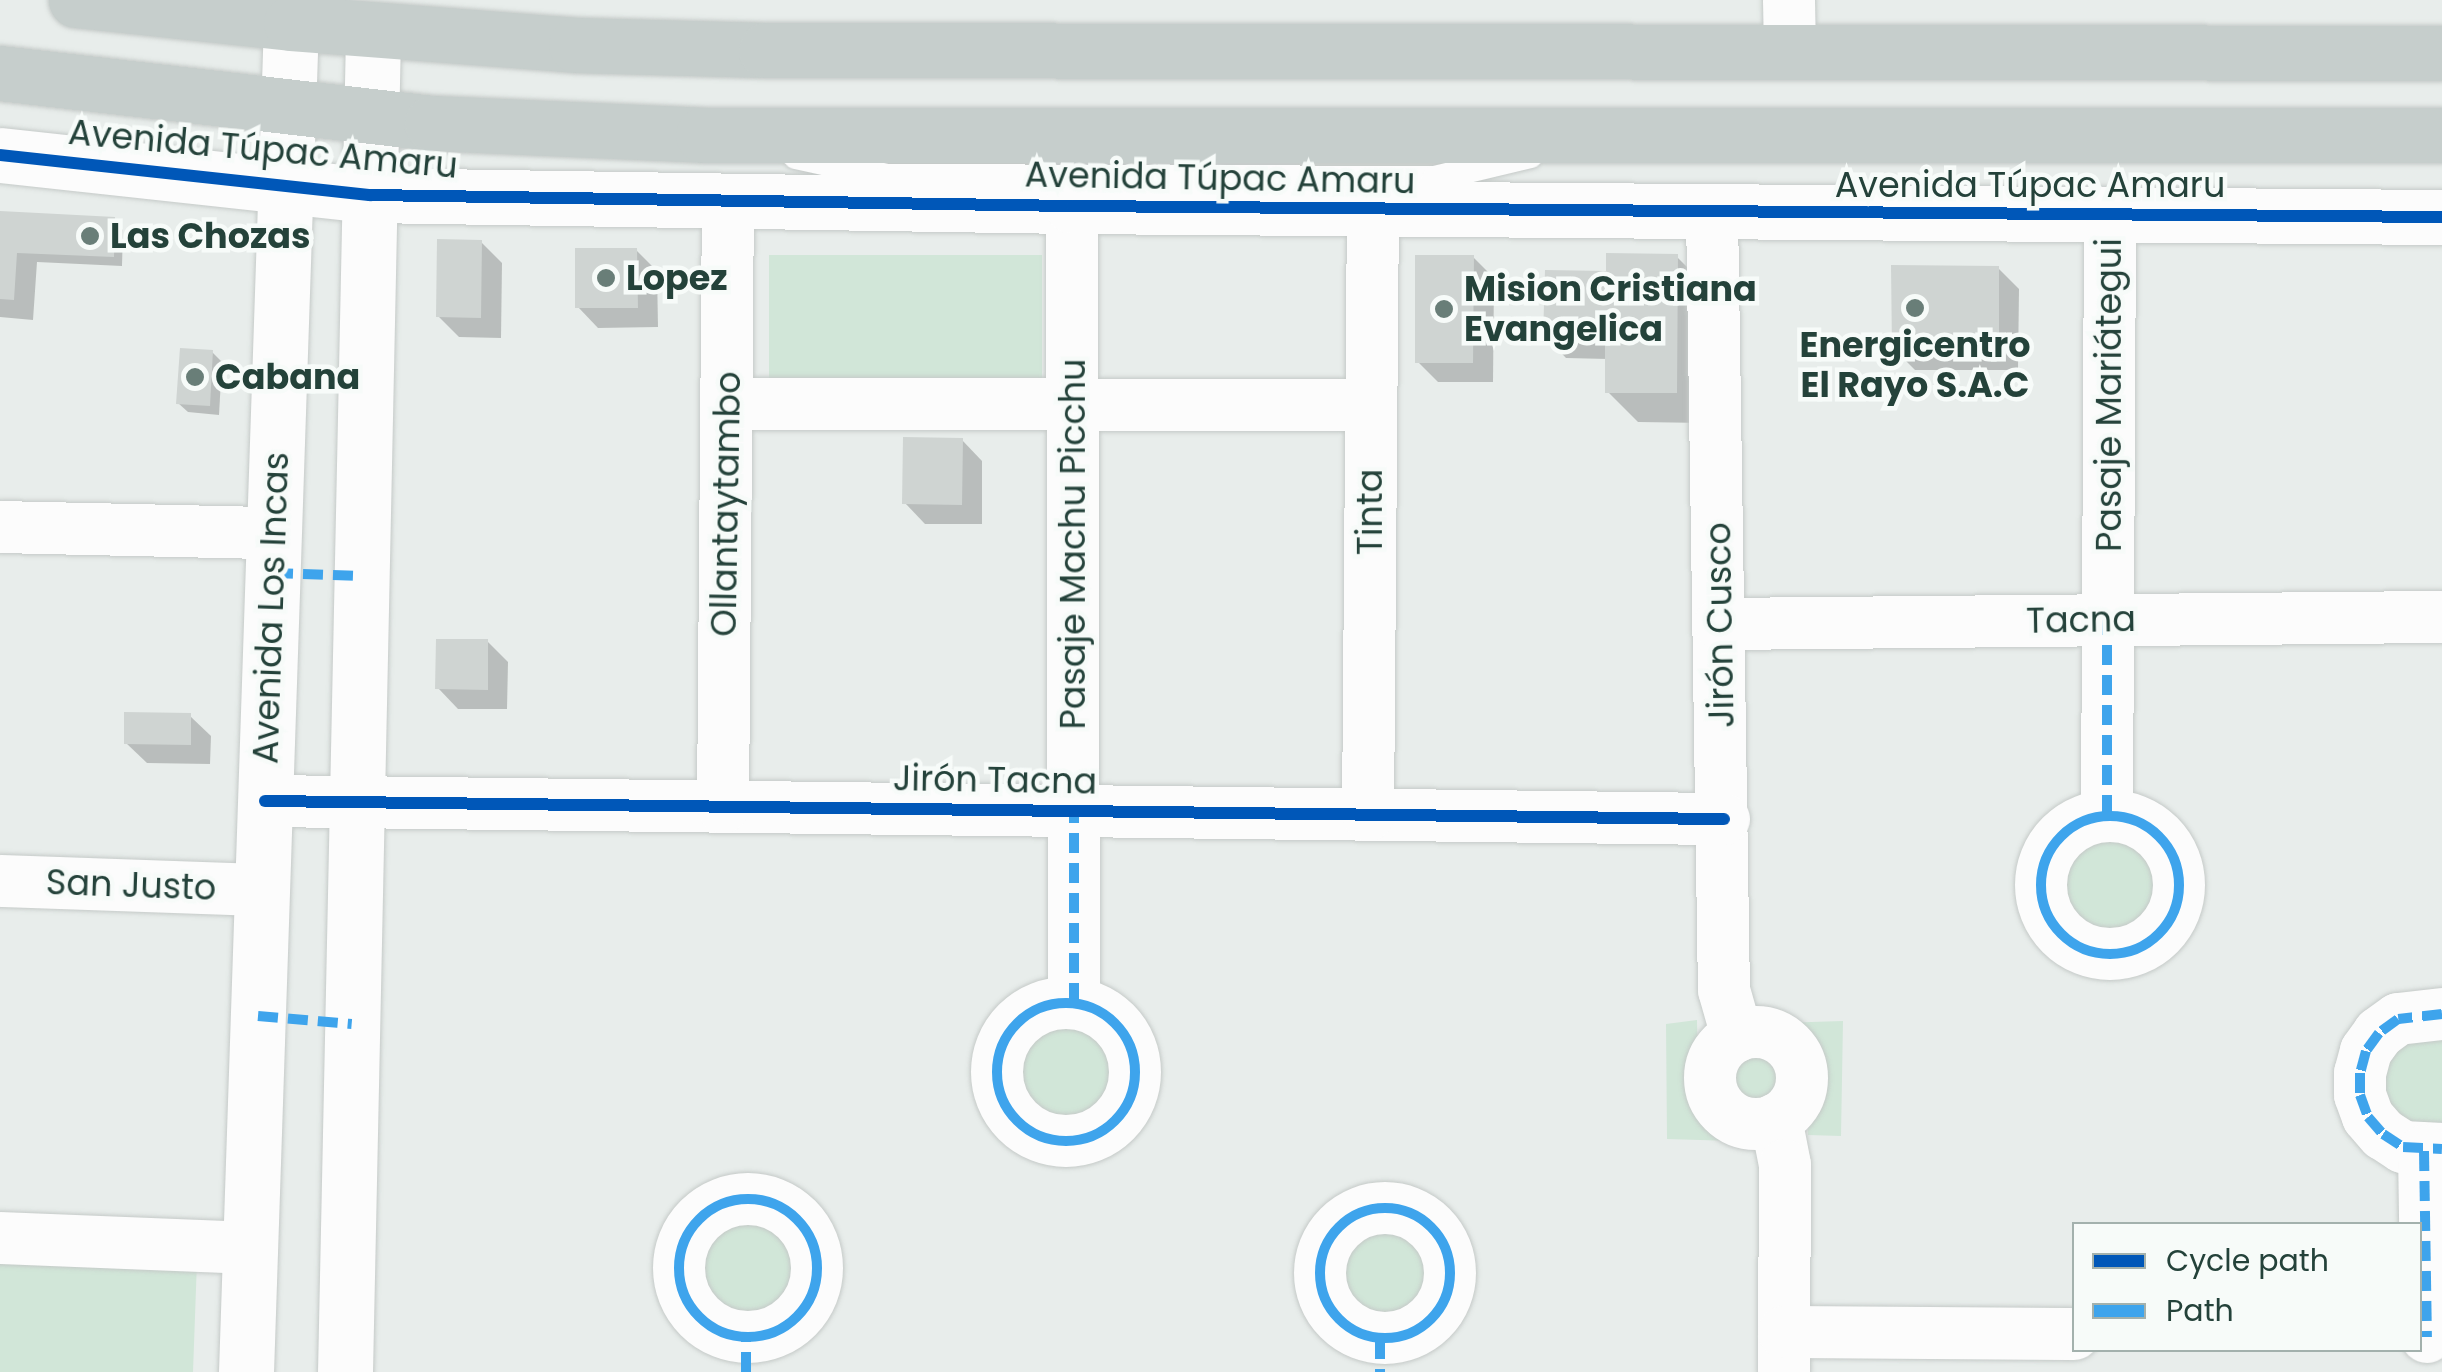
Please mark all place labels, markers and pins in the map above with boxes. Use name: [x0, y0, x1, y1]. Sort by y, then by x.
place label: Las Chozas: [110, 215, 311, 257]
marker: Las Chozas: [79, 225, 101, 247]
place label: Lopez: [626, 257, 728, 299]
marker: Lopez: [595, 267, 617, 289]
place label: Mision Cristiana Evangelica: [1464, 268, 1757, 350]
marker: Energicentro El Rayo S.A.C: [1904, 297, 1926, 319]
marker: Mision Cristiana Evangelica: [1433, 298, 1455, 320]
place label: Energicentro El Rayo S.A.C: [1800, 324, 2030, 406]
place label: Cabana: [215, 356, 360, 398]
marker: Cabana: [184, 366, 206, 388]

